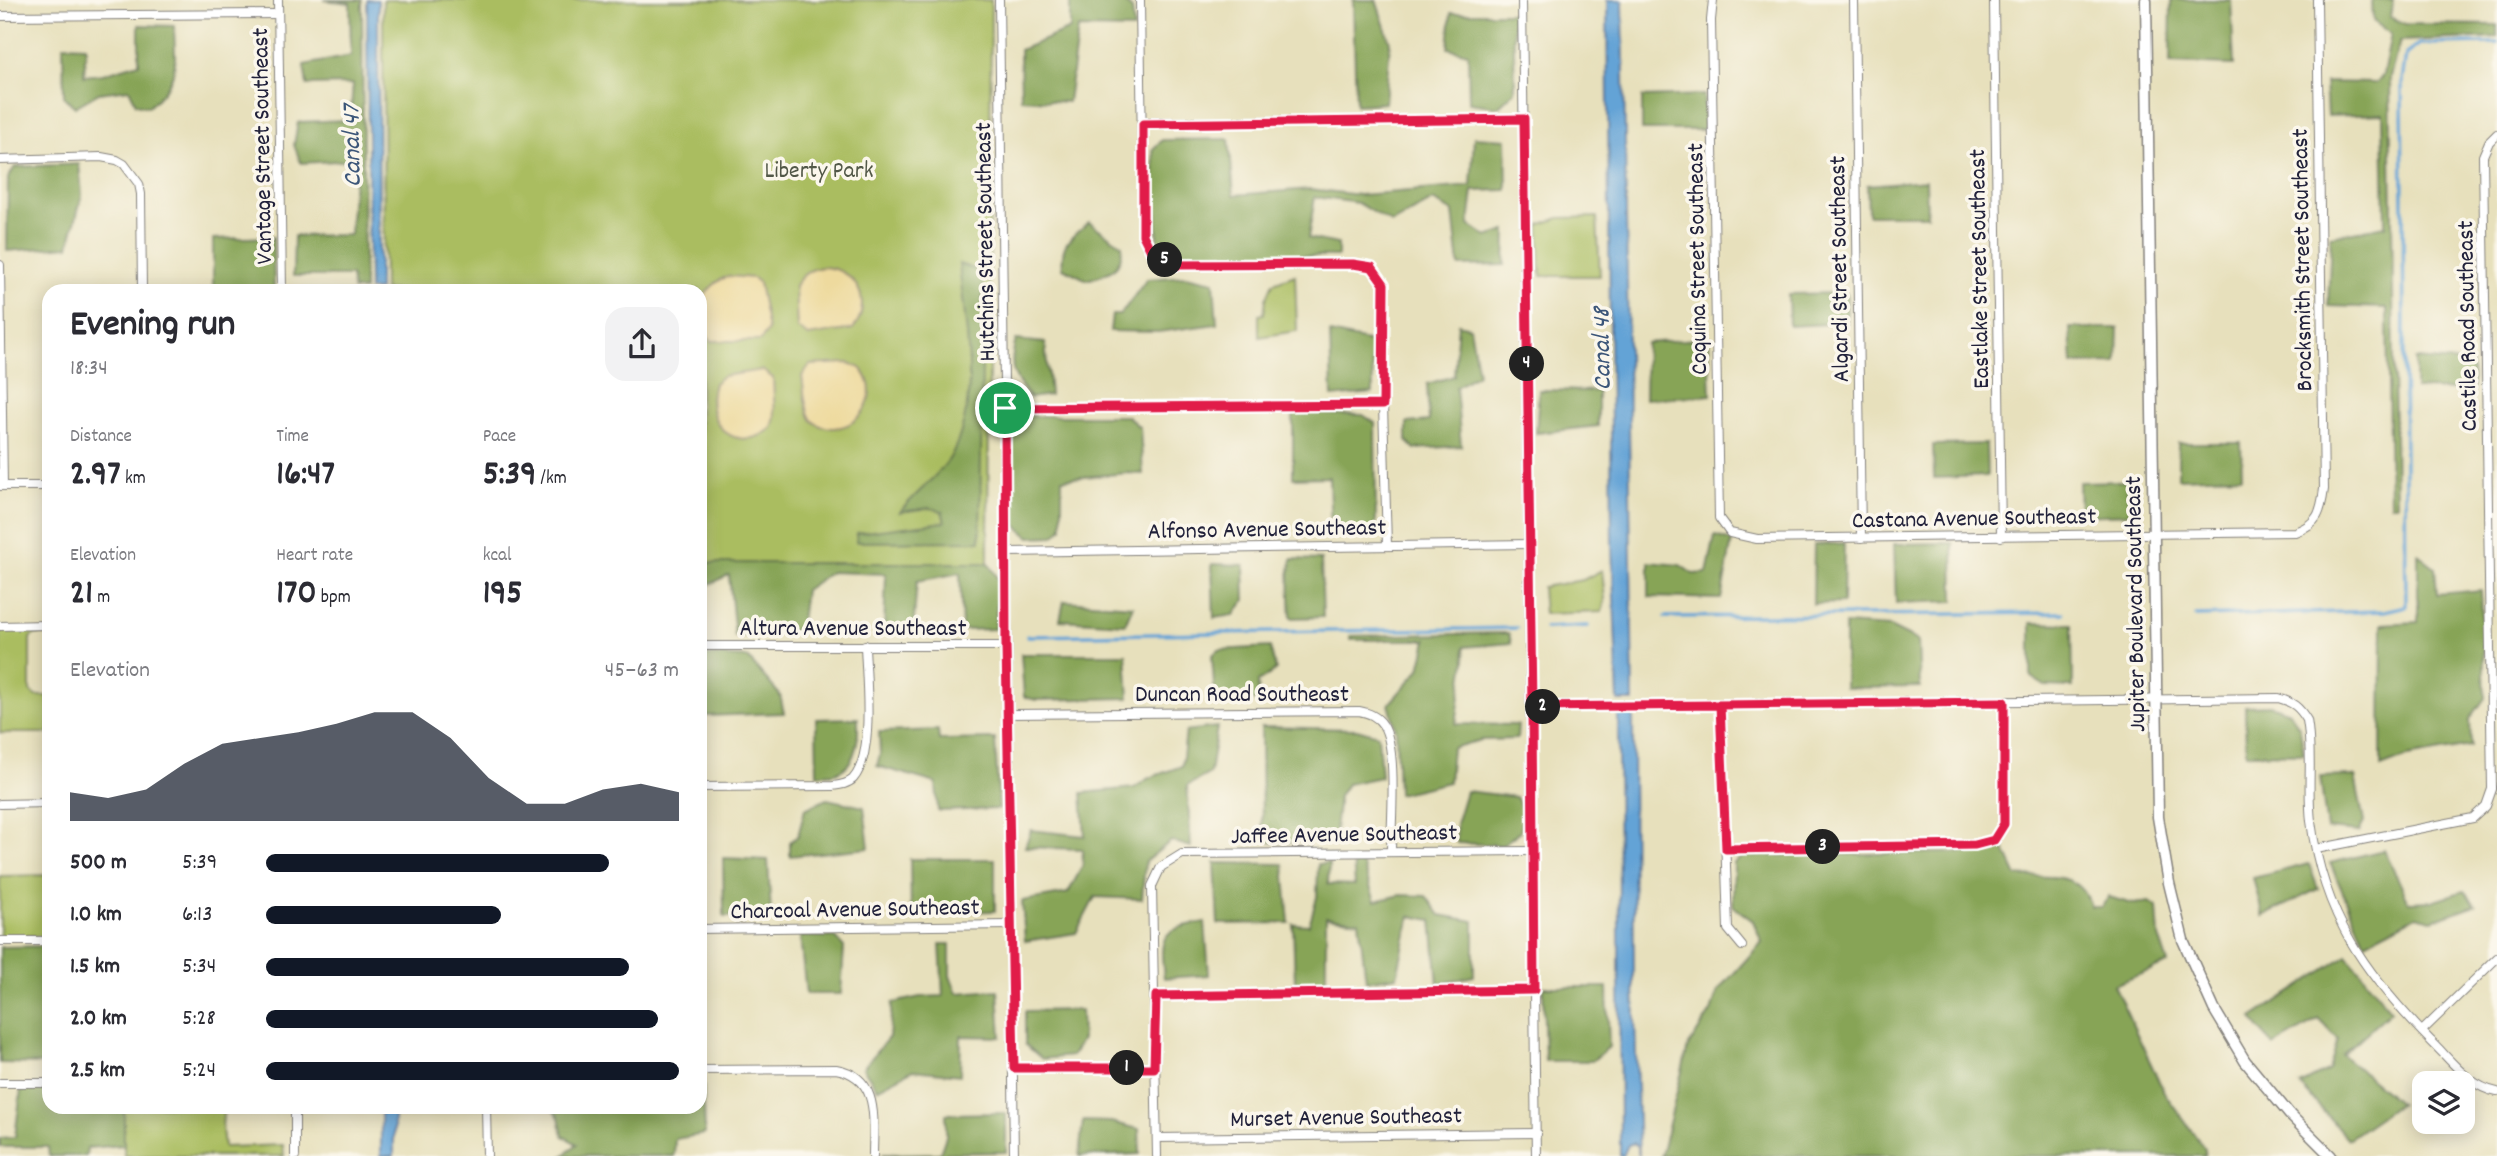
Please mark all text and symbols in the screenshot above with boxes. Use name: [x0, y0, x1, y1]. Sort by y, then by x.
street label: Vantage Street Southeast: [245, 27, 283, 265]
water label: Canal 47: [334, 102, 373, 187]
street label: Hutchins Street Southeast: [968, 122, 1006, 362]
street label: Brocksmith Street Southeast: [2285, 128, 2323, 392]
street label: Coquina Street Southeast: [1680, 143, 1718, 375]
street label: Eastlake Street Southeast: [1962, 149, 2000, 389]
park label: Liberty Park: [764, 155, 874, 189]
street label: Algardi Street Southeast: [1822, 155, 1860, 383]
street label: Castile Road Southeast: [2450, 220, 2488, 432]
pin: 5: [1148, 243, 1182, 278]
text: 5: [1160, 246, 1169, 273]
text: Evening run: [70, 299, 235, 354]
water label: Canal 48: [1584, 305, 1623, 391]
button: share: [605, 307, 679, 381]
pin: 4: [1510, 346, 1544, 382]
text: 4: [1523, 350, 1530, 377]
text: 18:34: [70, 353, 108, 386]
pin: [975, 378, 1035, 438]
icon: arrive: [986, 389, 1024, 427]
text: Distance: [70, 424, 132, 451]
text: Time: [276, 424, 309, 451]
text: Pace: [483, 424, 516, 451]
text: 2.97: [70, 451, 121, 501]
text: 16:47: [276, 451, 335, 501]
text: 5:39: [483, 451, 536, 501]
text: km: [121, 466, 146, 493]
text: /km: [536, 466, 567, 493]
street label: Jupiter Boulevard Southeast: [2118, 475, 2156, 732]
street label: Castana Avenue Southeast: [1851, 501, 2097, 539]
street label: Alfonso Avenue Southeast: [1147, 512, 1387, 550]
text: Elevation: [70, 543, 136, 570]
text: Heart rate: [276, 543, 353, 570]
text: kcal: [483, 543, 512, 570]
text: 21: [70, 570, 93, 620]
text: 170: [276, 570, 316, 620]
text: 195: [483, 570, 523, 620]
text: m: [93, 585, 110, 612]
text: bpm: [316, 585, 351, 612]
street label: Altura Avenue Southeast: [739, 613, 967, 647]
text: Elevation: [70, 655, 150, 688]
text: 45–63 m: [605, 655, 679, 688]
street label: Duncan Road Southeast: [1135, 679, 1349, 713]
pin: 2: [1526, 690, 1560, 724]
text: 2: [1538, 693, 1547, 720]
street label: Jaffee Avenue Southeast: [1231, 817, 1458, 855]
pin: 3: [1806, 830, 1840, 864]
text: 3: [1818, 833, 1827, 860]
text: 500 m: [70, 847, 127, 880]
text: 5:39: [182, 847, 217, 880]
street label: Charcoal Avenue Southeast: [730, 892, 980, 930]
text: 1.0 km: [70, 899, 122, 932]
text: 6:13: [182, 899, 212, 932]
text: 1.5 km: [70, 951, 120, 984]
text: 5:34: [182, 951, 216, 984]
text: 2.0 km: [70, 1003, 127, 1036]
text: 5:28: [182, 1003, 216, 1036]
pin: 1: [1110, 1050, 1144, 1086]
text: 1: [1124, 1054, 1129, 1081]
text: 2.5 km: [70, 1055, 125, 1088]
text: 5:24: [182, 1055, 216, 1088]
map controls: [2412, 1071, 2475, 1134]
button: layers: [2412, 1071, 2475, 1134]
street label: Murset Avenue Southeast: [1230, 1100, 1462, 1138]

